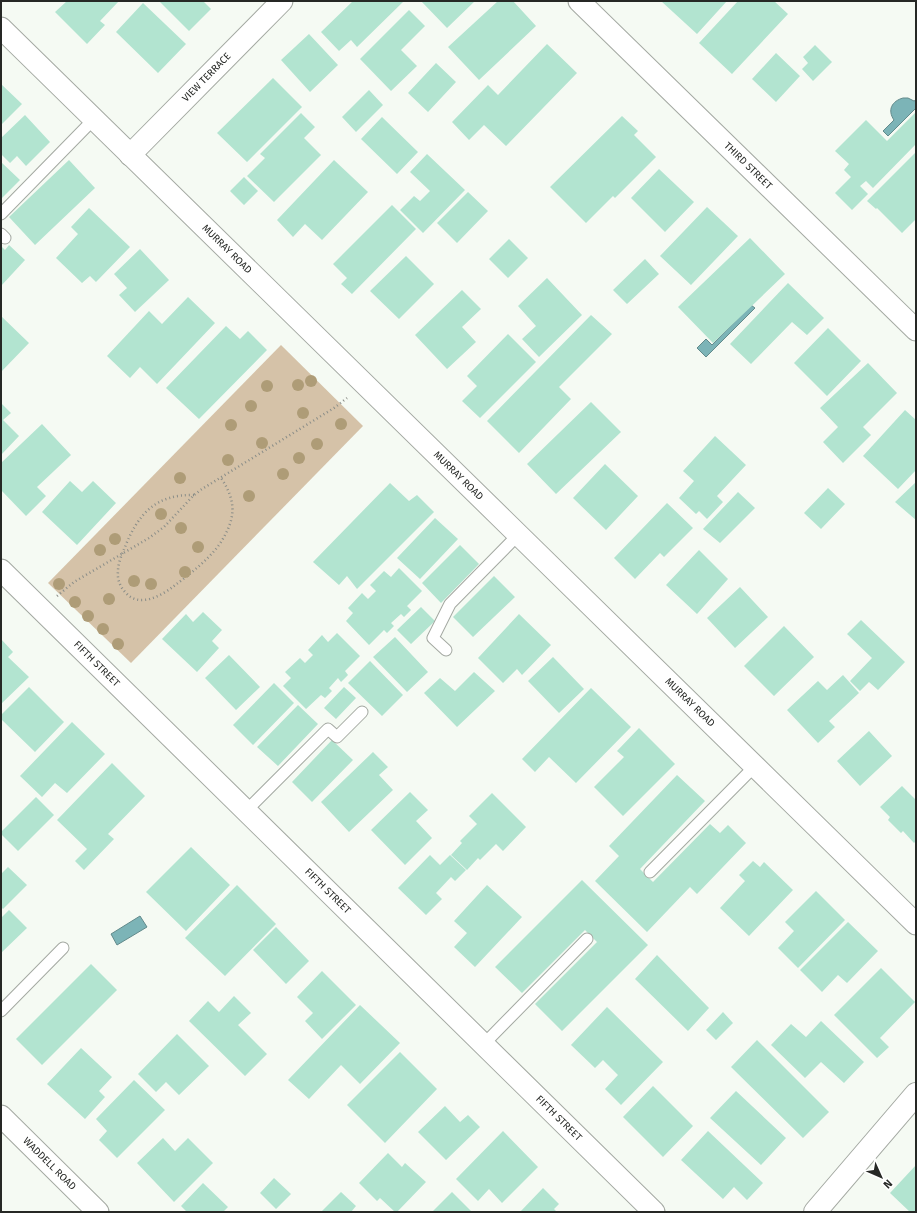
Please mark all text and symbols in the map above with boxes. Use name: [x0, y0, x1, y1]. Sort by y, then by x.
street label: VIEW TERRACE: [180, 50, 233, 104]
street label: THIRD STREET: [721, 140, 775, 193]
street label: MURRAY ROAD: [199, 222, 254, 276]
street label: MURRAY ROAD: [431, 449, 486, 503]
street label: FIFTH STREET: [71, 639, 123, 690]
street label: MURRAY ROAD: [662, 675, 717, 729]
street label: FIFTH STREET: [302, 866, 354, 917]
street label: FIFTH STREET: [533, 1093, 585, 1144]
street label: WADDELL ROAD: [20, 1135, 78, 1193]
north arrow: [861, 1157, 901, 1197]
text: N: [881, 1177, 895, 1191]

